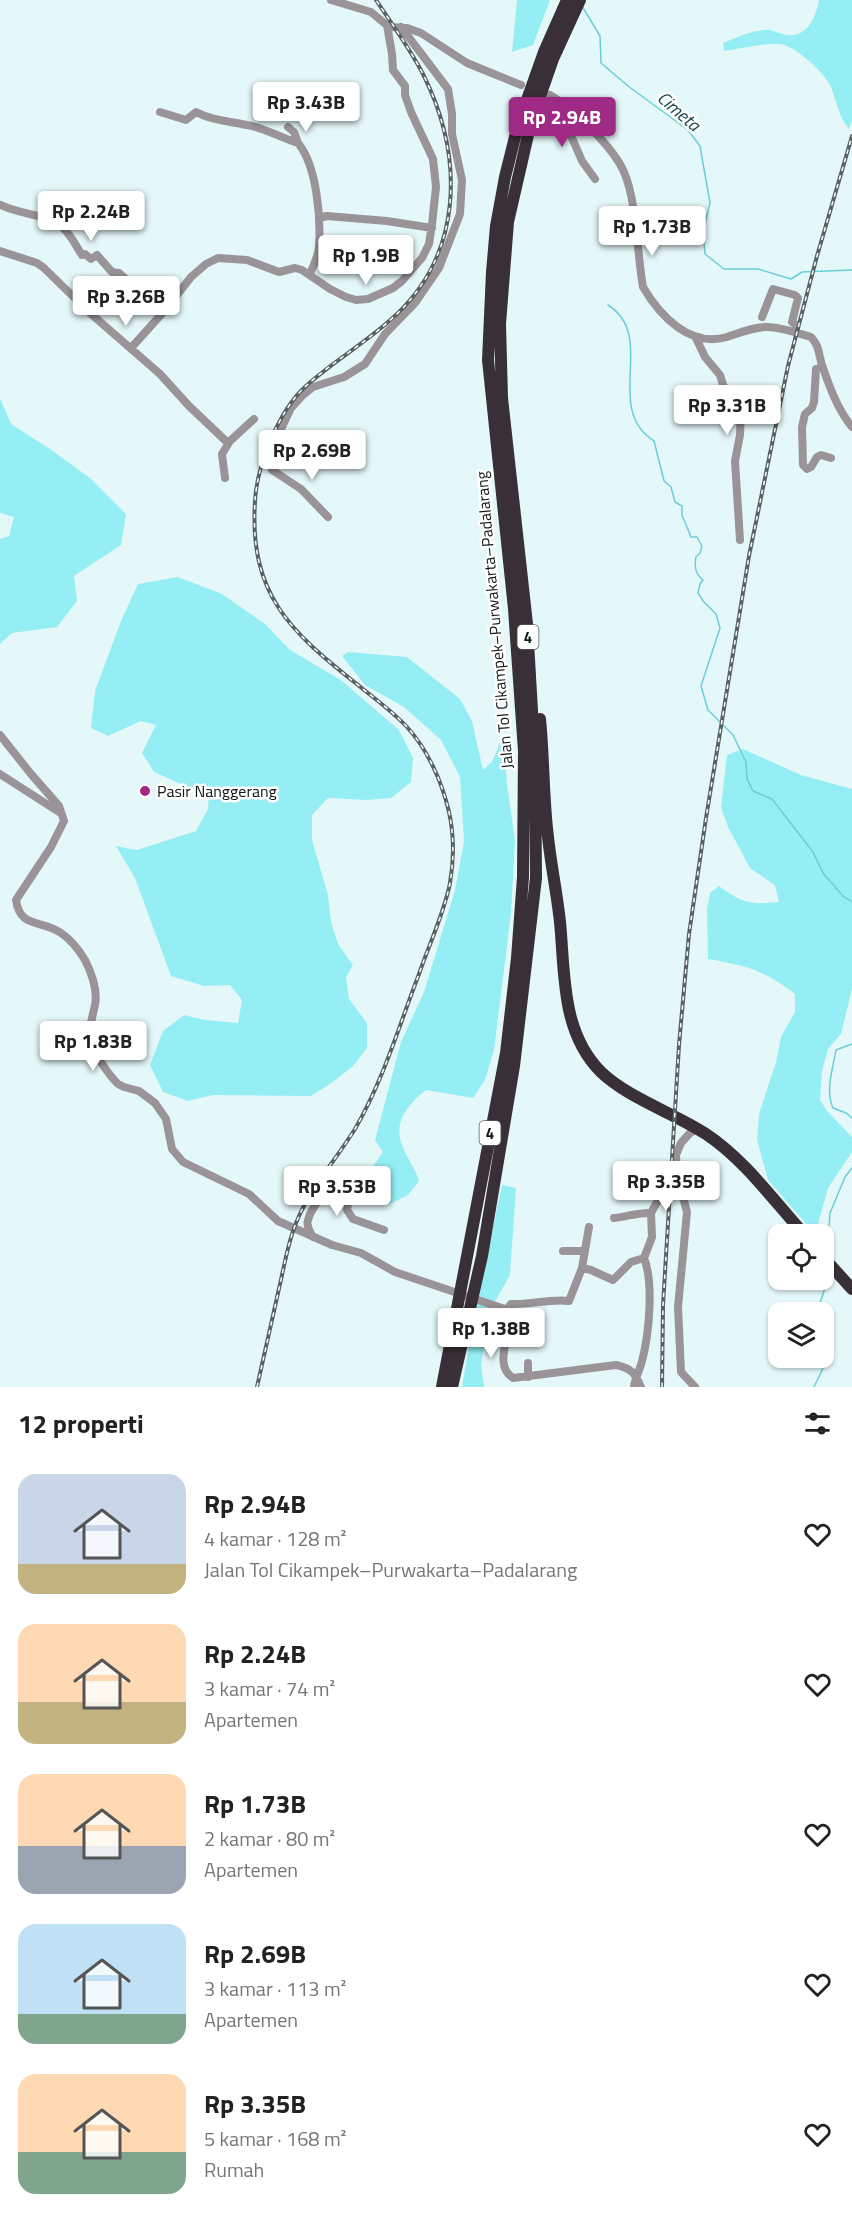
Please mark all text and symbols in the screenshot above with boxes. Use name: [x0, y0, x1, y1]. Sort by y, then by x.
pin: Rp 3.43B: [244, 82, 368, 133]
water label: Cimeta: [651, 84, 707, 138]
text: Rp 3.43B: [267, 86, 345, 117]
pin: Rp 2.94B: [500, 97, 624, 148]
text: Rp 2.94B: [523, 101, 601, 132]
pin: Rp 2.24B: [29, 191, 153, 242]
text: Rp 2.24B: [52, 195, 130, 226]
pin: Rp 1.73B: [590, 206, 714, 257]
text: Rp 1.73B: [613, 210, 691, 241]
pin: Rp 1.9B: [311, 235, 421, 286]
text: Rp 1.9B: [332, 239, 400, 270]
pin: Rp 3.26B: [64, 276, 188, 327]
text: Rp 3.26B: [87, 280, 165, 311]
pin: Rp 3.31B: [665, 385, 789, 436]
text: Rp 3.31B: [688, 389, 766, 420]
pin: Rp 2.69B: [250, 430, 374, 481]
text: Rp 2.69B: [273, 434, 351, 465]
street label: Jalan Tol Cikampek–Purwakarta–Padalarang: [469, 470, 519, 770]
road number: 4: [518, 625, 538, 649]
place label: Pasir Nanggerang: [157, 779, 277, 803]
marker: Pasir Nanggerang: [138, 784, 152, 798]
pin: Rp 1.83B: [31, 1021, 155, 1072]
text: Rp 1.83B: [54, 1025, 132, 1056]
road number: 4: [480, 1121, 500, 1145]
pin: Rp 3.35B: [604, 1161, 728, 1212]
text: Rp 3.35B: [627, 1165, 705, 1196]
pin: Rp 3.53B: [275, 1166, 399, 1217]
text: Rp 3.53B: [298, 1170, 376, 1201]
map controls: [768, 1224, 834, 1368]
button: locate: [768, 1224, 834, 1290]
button: layers: [768, 1302, 834, 1368]
pin: Rp 1.38B: [429, 1308, 553, 1359]
text: Rp 1.38B: [452, 1312, 530, 1343]
text: 12 properti: [18, 1404, 144, 1443]
icon: filters: [801, 1407, 834, 1440]
text: Rp 2.94B: [204, 1484, 306, 1523]
icon: home: [66, 1498, 138, 1570]
icon: heart: [801, 1518, 834, 1551]
text: 4 kamar · 128 m²: [204, 1523, 346, 1554]
text: Jalan Tol Cikampek–Purwakarta–Padalarang: [204, 1554, 577, 1585]
text: Rp 2.24B: [204, 1634, 306, 1673]
icon: home: [66, 1648, 138, 1720]
icon: heart: [801, 1668, 834, 1701]
text: 3 kamar · 74 m²: [204, 1673, 335, 1704]
text: Apartemen: [204, 1704, 298, 1735]
text: Rp 1.73B: [204, 1784, 306, 1823]
icon: home: [66, 1798, 138, 1870]
icon: heart: [801, 1818, 834, 1851]
text: 2 kamar · 80 m²: [204, 1823, 335, 1854]
text: Apartemen: [204, 1854, 298, 1885]
text: Rp 2.69B: [204, 1934, 306, 1973]
icon: home: [66, 1948, 138, 2020]
icon: heart: [801, 1968, 834, 2001]
text: 3 kamar · 113 m²: [204, 1973, 346, 2004]
text: Apartemen: [204, 2004, 298, 2035]
text: Rp 3.35B: [204, 2084, 306, 2123]
icon: home: [66, 2098, 138, 2170]
icon: heart: [801, 2118, 834, 2151]
text: 5 kamar · 168 m²: [204, 2123, 346, 2154]
text: Rumah: [204, 2154, 264, 2185]

